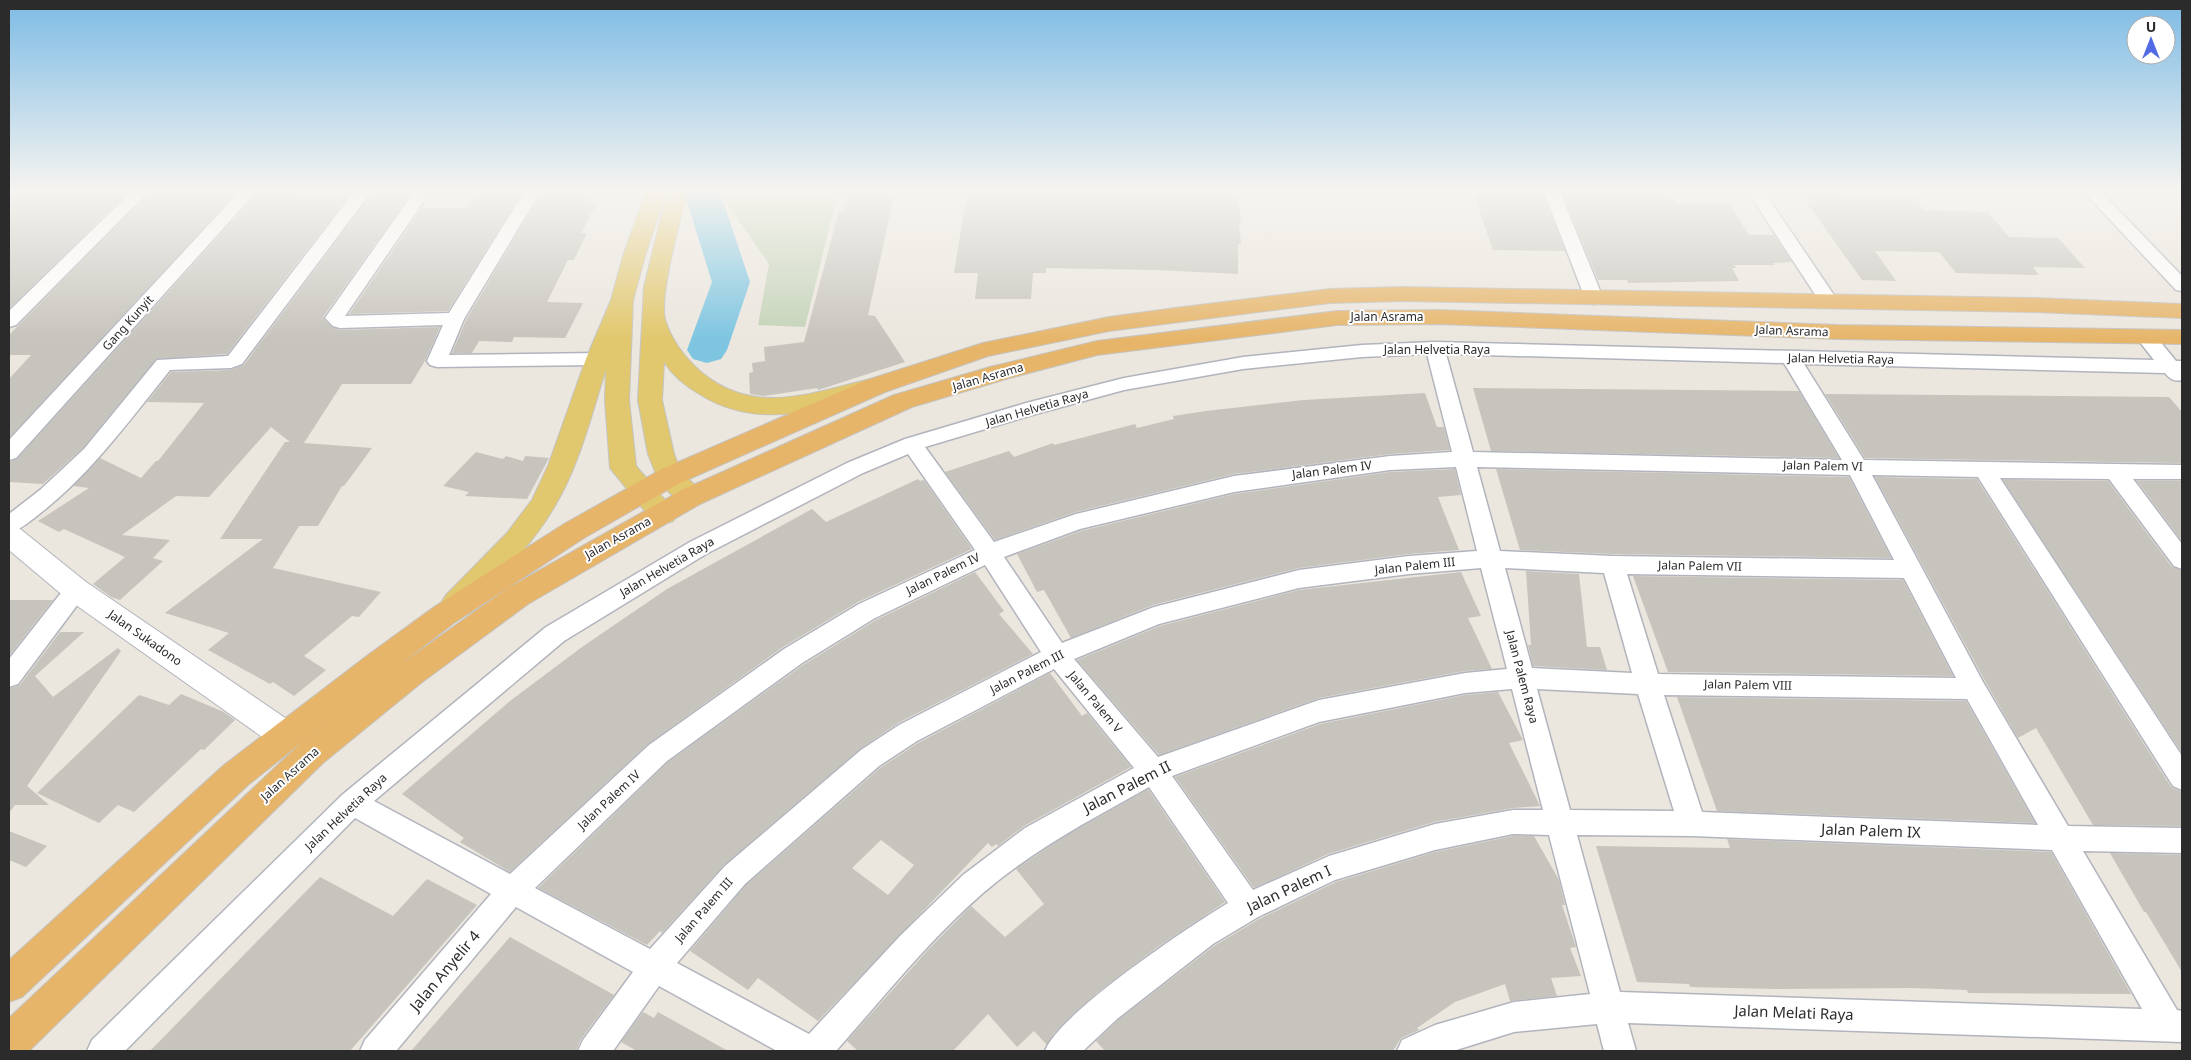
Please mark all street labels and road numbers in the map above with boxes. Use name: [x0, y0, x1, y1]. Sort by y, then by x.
street label: Gang Kunyit: [98, 291, 158, 354]
street label: Jalan Asrama: [1349, 308, 1424, 325]
street label: Jalan Asrama: [1754, 321, 1829, 340]
street label: Jalan Helvetia Raya: [1383, 341, 1490, 358]
street label: Jalan Helvetia Raya: [1787, 349, 1894, 368]
street label: Jalan Asrama: [949, 358, 1025, 395]
street label: Jalan Helvetia Raya: [982, 385, 1090, 431]
street label: Jalan Palem IV: [1290, 456, 1373, 483]
street label: Jalan Palem VI: [1782, 456, 1863, 475]
street label: Jalan Asrama: [581, 512, 654, 563]
street label: Jalan Helvetia Raya: [616, 533, 717, 601]
street label: Jalan Palem IV: [902, 548, 983, 599]
street label: Jalan Palem III: [1373, 553, 1456, 578]
street label: Jalan Palem VII: [1657, 556, 1742, 575]
street label: Jalan Sukadono: [104, 605, 186, 669]
street label: Jalan Palem Raya: [1502, 628, 1543, 725]
street label: Jalan Palem III: [986, 646, 1067, 698]
street label: Jalan Palem V: [1064, 666, 1127, 737]
street label: Jalan Palem VIII: [1703, 675, 1792, 694]
street label: Jalan Asrama: [256, 743, 323, 805]
street label: Jalan Palem II: [1078, 755, 1174, 818]
street label: Jalan Palem IV: [573, 766, 644, 834]
street label: Jalan Helvetia Raya: [300, 769, 390, 855]
street label: Jalan Palem IX: [1819, 818, 1921, 842]
street label: Jalan Palem I: [1241, 860, 1334, 917]
street label: Jalan Palem III: [670, 874, 737, 946]
street label: Jalan Anyelir 4: [403, 926, 484, 1016]
street label: Jalan Melati Raya: [1732, 1000, 1854, 1024]

